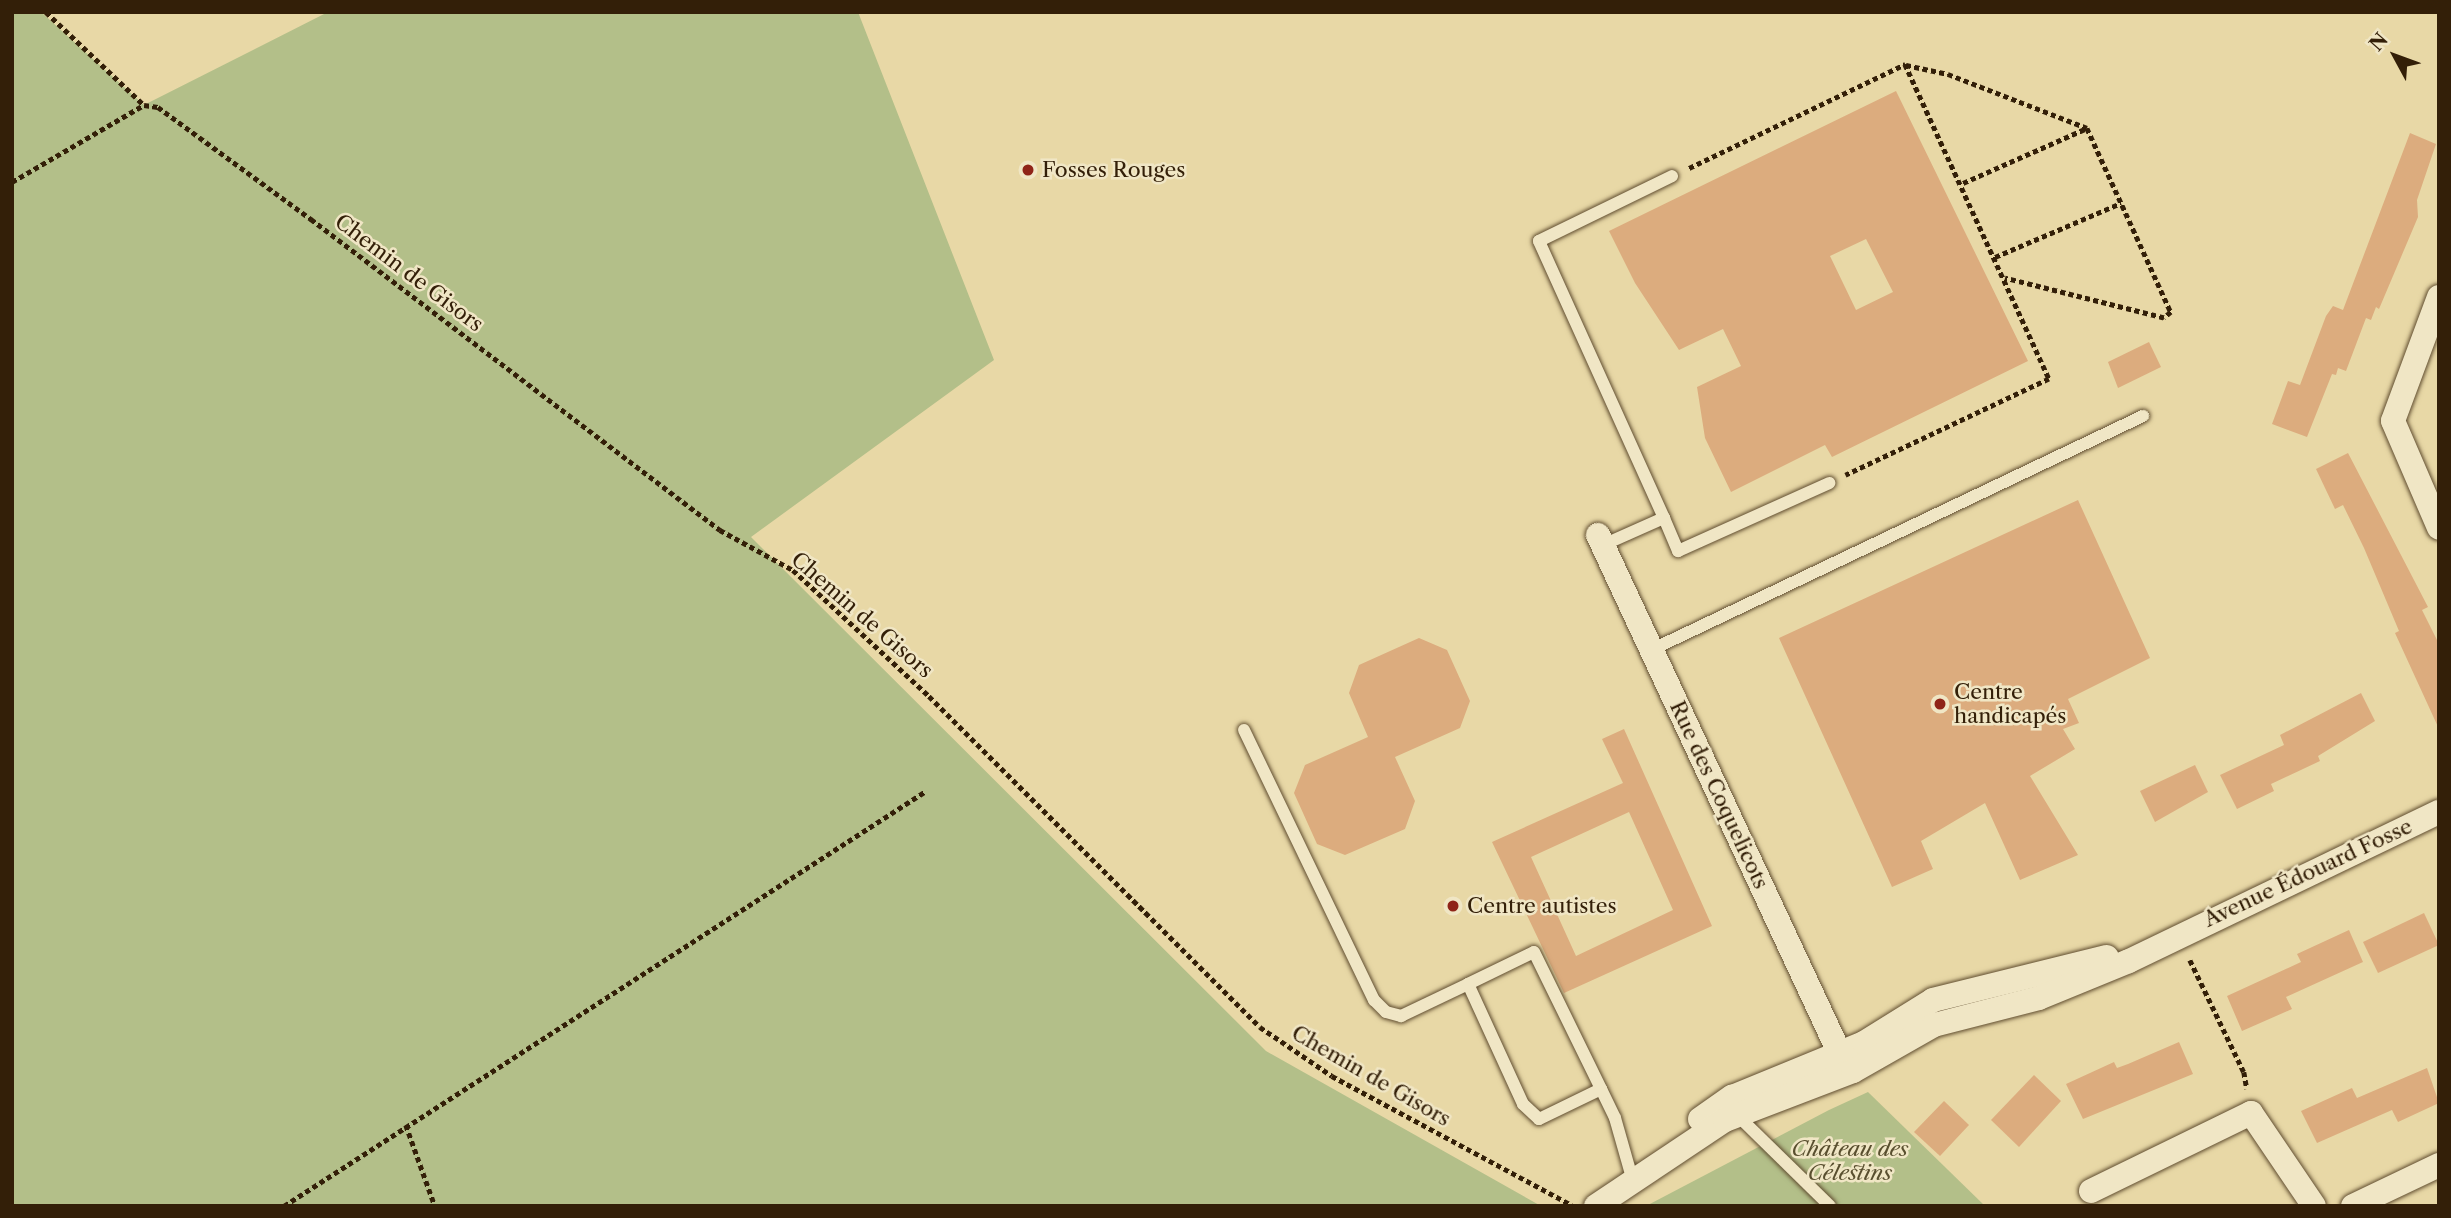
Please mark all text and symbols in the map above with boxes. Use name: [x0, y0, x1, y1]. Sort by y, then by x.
north arrow: [2360, 21, 2430, 91]
text: N: [2365, 28, 2393, 56]
place label: Fosses Rouges: [1042, 157, 1185, 183]
marker: Fosses Rouges: [1020, 162, 1036, 178]
street label: Chemin de Gisors: [330, 209, 488, 337]
street label: Chemin de Gisors: [786, 547, 938, 683]
place label: Centre handicapés: [1954, 679, 2067, 729]
marker: Centre handicapés: [1932, 696, 1948, 712]
street label: Rue des Coquelicots: [1664, 697, 1774, 893]
street label: Avenue Édouard Fosse: [2200, 814, 2416, 932]
place label: Centre autistes: [1467, 893, 1617, 919]
marker: Centre autistes: [1445, 898, 1461, 914]
street label: Chemin de Gisors: [1287, 1020, 1455, 1132]
park label: Château des Célestins: [1792, 1136, 1908, 1186]

